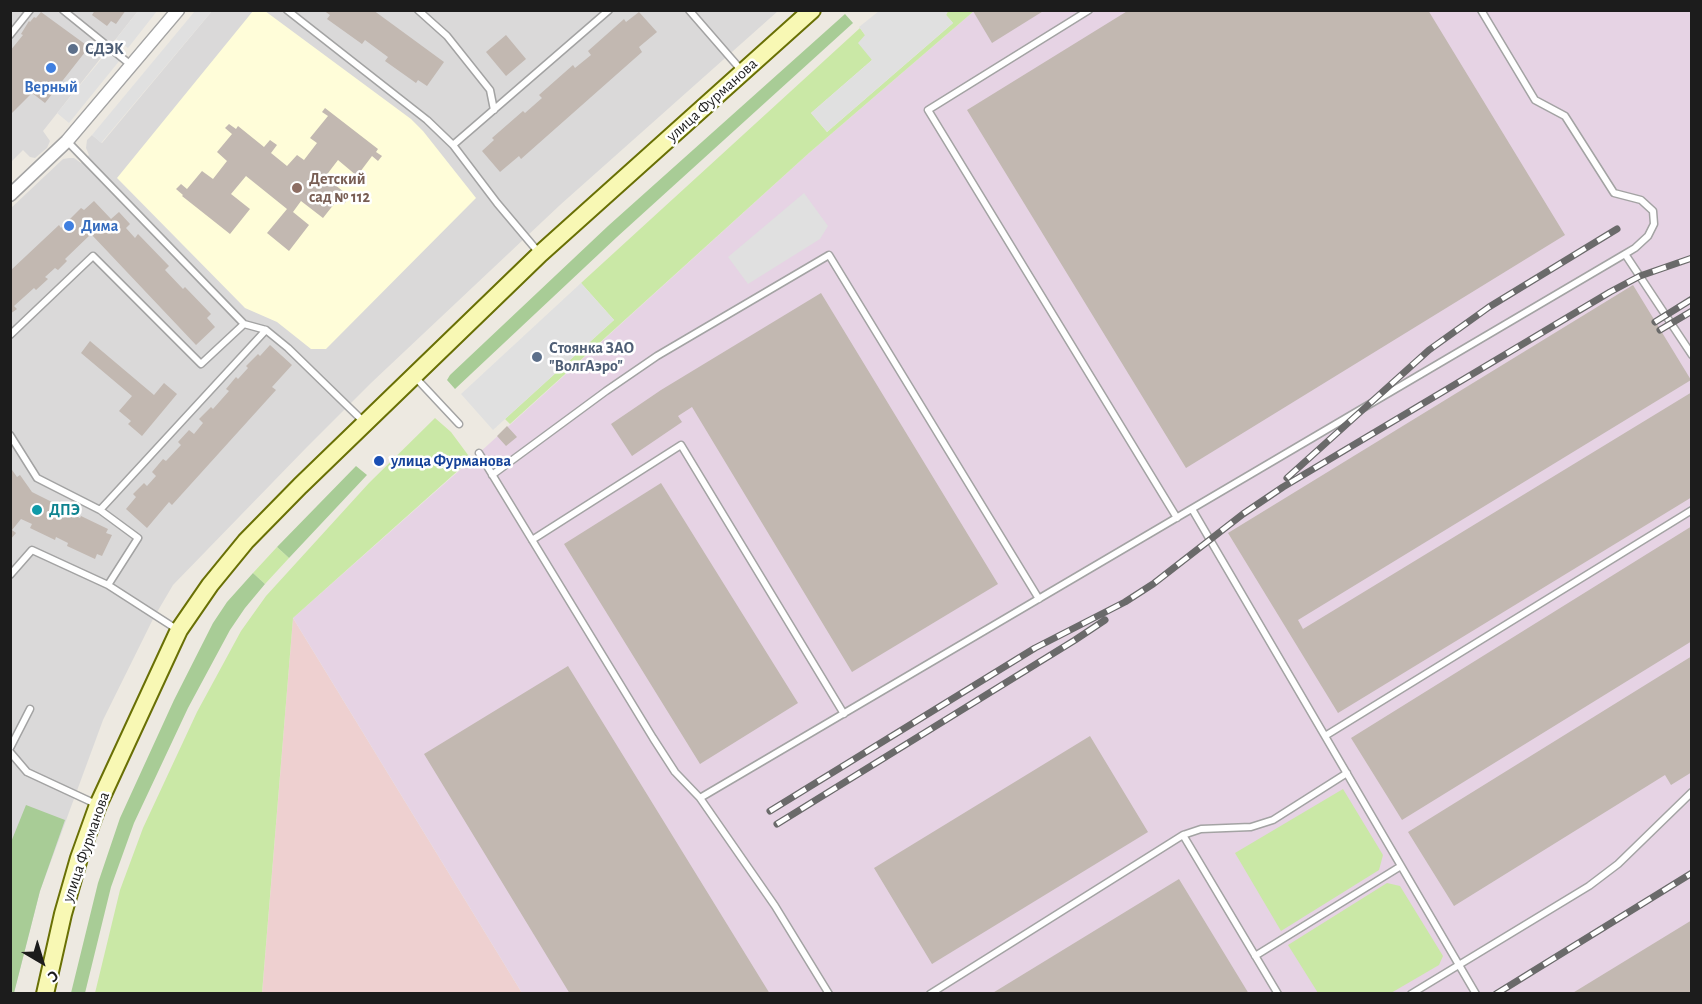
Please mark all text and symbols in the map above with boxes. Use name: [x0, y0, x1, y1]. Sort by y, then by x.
place label: СДЭК: [85, 39, 124, 59]
marker: СДЭК: [66, 42, 80, 56]
street label: улица Фурманова: [663, 54, 761, 146]
marker: Верный: [44, 61, 58, 75]
place label: Верный: [24, 77, 78, 97]
place label: Детский сад № 112: [309, 169, 370, 207]
marker: Детский сад № 112: [290, 181, 304, 195]
place label: Дима: [81, 216, 118, 236]
marker: Дима: [62, 219, 76, 233]
place label: Стоянка ЗАО "ВолгАэро": [549, 338, 634, 376]
marker: Стоянка ЗАО "ВолгАэро": [530, 350, 544, 364]
place label: улица Фурманова: [391, 451, 511, 471]
marker: улица Фурманова: [372, 454, 386, 468]
place label: ДПЭ: [49, 500, 80, 520]
marker: ДПЭ: [30, 503, 44, 517]
street label: улица Фурманова: [58, 789, 114, 905]
north arrow: [12, 932, 72, 992]
text: С: [45, 967, 62, 985]

